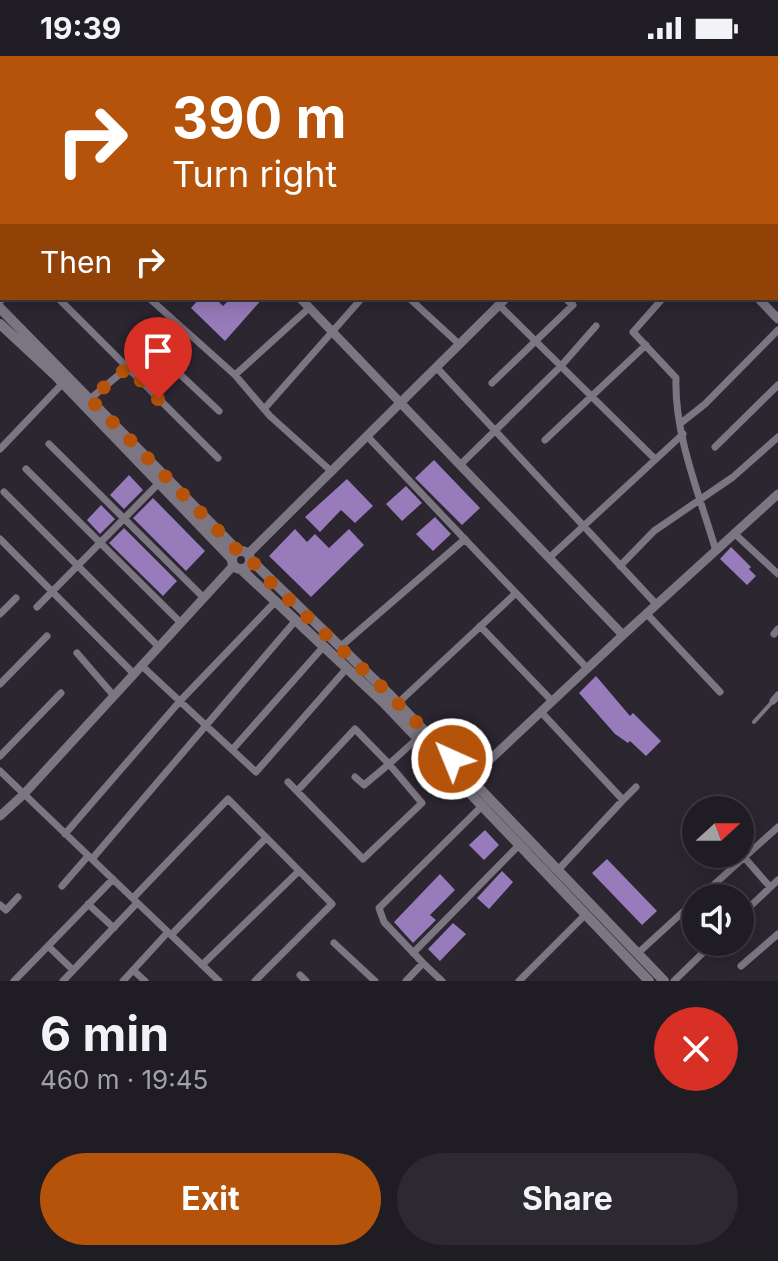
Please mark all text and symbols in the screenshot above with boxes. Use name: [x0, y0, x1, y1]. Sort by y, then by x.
text: 19:39: [40, 10, 121, 46]
text: 390 m: [172, 84, 347, 152]
icon: right: [40, 88, 144, 192]
text: Turn right: [172, 152, 337, 196]
icon: right: [128, 240, 172, 284]
text: Then: [40, 244, 112, 280]
pin: [124, 317, 192, 399]
icon: arrive: [136, 329, 180, 373]
position arrow: [410, 717, 494, 801]
north arrow: [682, 796, 754, 868]
map controls: [682, 796, 754, 956]
button: sound: [682, 884, 754, 956]
text: 6 min: [40, 1004, 169, 1063]
button: close: [654, 1007, 738, 1091]
text: 460 m · 19:45: [40, 1064, 208, 1095]
button: Exit: [40, 1153, 381, 1245]
button: Share: [397, 1153, 738, 1245]

